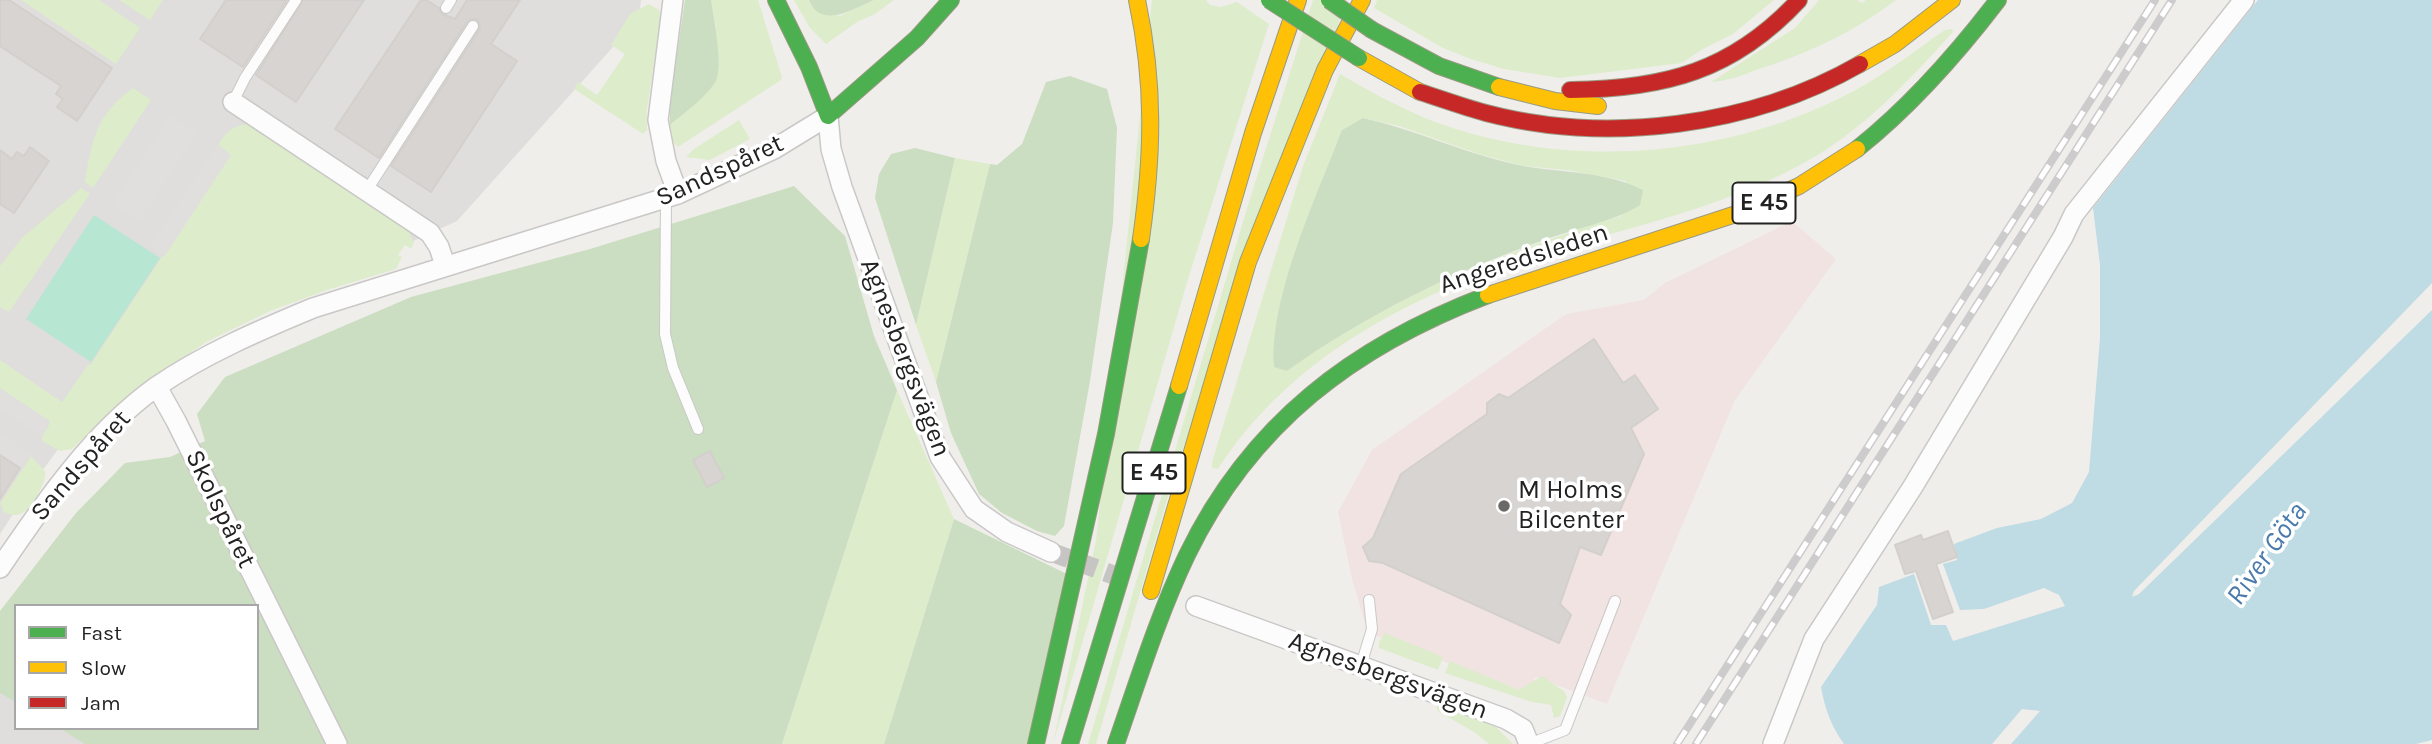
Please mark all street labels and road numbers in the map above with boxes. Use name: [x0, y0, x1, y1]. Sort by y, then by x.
street label: Sandspåret: [651, 128, 789, 214]
road number: E 45: [1732, 182, 1796, 224]
street label: Angeredsleden: [1436, 217, 1612, 301]
street label: Agnesbergsvägen: [853, 255, 957, 461]
street label: Sandspåret: [24, 404, 138, 528]
street label: Skolspåret: [178, 445, 262, 573]
road number: E 45: [1122, 452, 1186, 494]
street label: Agnesbergsvägen: [1284, 626, 1492, 726]

